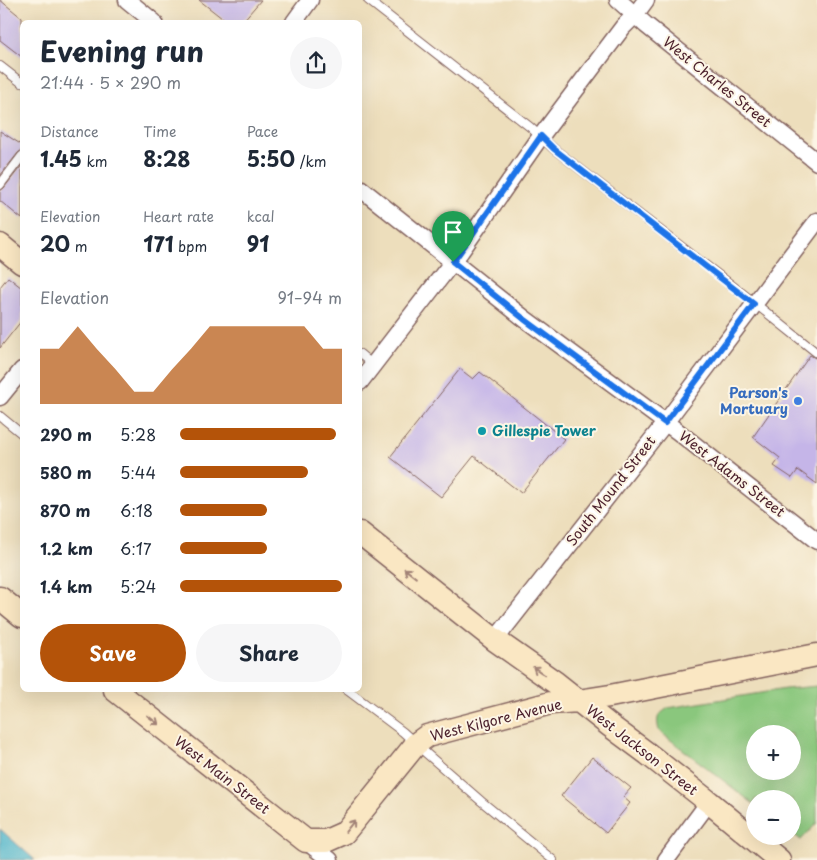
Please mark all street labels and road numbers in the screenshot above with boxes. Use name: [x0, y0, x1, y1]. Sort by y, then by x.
street label: West Charles Street: [659, 31, 776, 132]
street label: West Adams Street: [675, 425, 790, 522]
street label: South Mound Street: [561, 431, 660, 550]
street label: West Kilgore Avenue: [428, 693, 564, 746]
street label: West Jackson Street: [582, 699, 703, 800]
street label: West Main Street: [170, 731, 275, 819]

